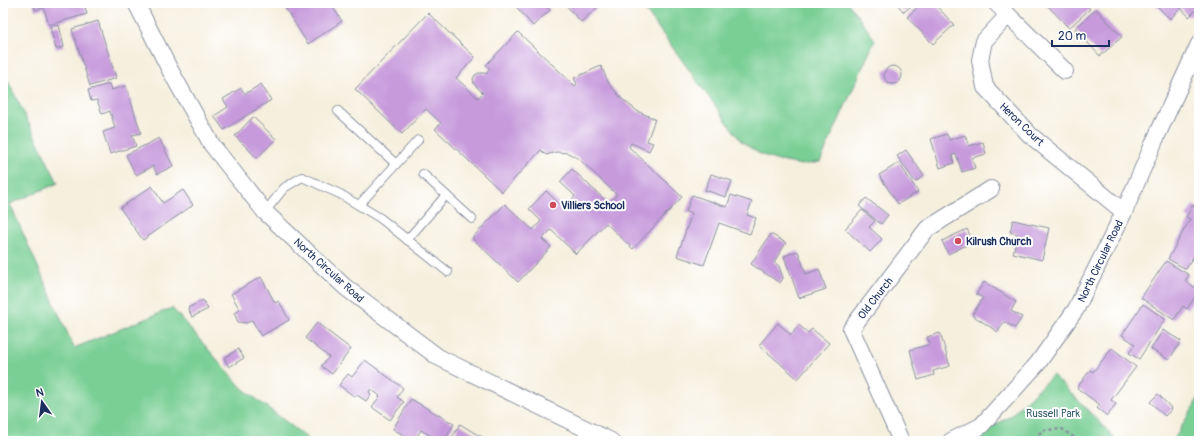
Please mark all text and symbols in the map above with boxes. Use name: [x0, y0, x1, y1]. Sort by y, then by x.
scale bar: [1052, 22, 1109, 48]
text: 20 m: [1058, 29, 1087, 44]
street label: Heron Court: [997, 100, 1047, 149]
place label: Villiers School: [561, 199, 625, 212]
marker: Villiers School: [548, 200, 558, 210]
street label: North Circular Road: [1075, 218, 1126, 304]
street label: North Circular Road: [291, 235, 366, 305]
place label: Kilrush Church: [966, 235, 1031, 248]
marker: Kilrush Church: [953, 236, 963, 246]
street label: Old Church: [855, 275, 896, 322]
north arrow: [22, 382, 62, 422]
text: N: [35, 385, 45, 400]
park label: Russell Park: [1026, 407, 1080, 420]

